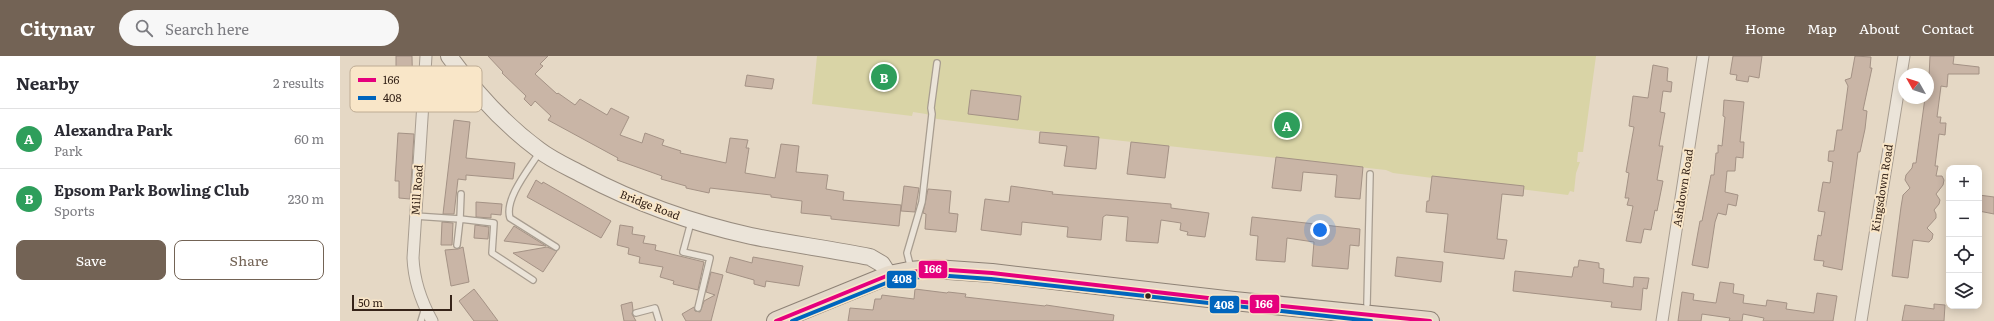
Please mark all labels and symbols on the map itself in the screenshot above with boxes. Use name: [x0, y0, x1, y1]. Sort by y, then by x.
pin: B: [871, 62, 897, 92]
legend: [350, 66, 482, 112]
north arrow: [1898, 68, 1934, 104]
text: 166: [383, 71, 399, 87]
text: 408: [383, 89, 401, 105]
pin: A: [1274, 110, 1300, 140]
street label: Kingsdown Road: [1866, 143, 1896, 233]
street label: Ashdown Road: [1668, 147, 1696, 228]
street label: Mill Road: [406, 164, 426, 216]
street label: Bridge Road: [618, 185, 683, 223]
your location: [1310, 220, 1330, 240]
line badge: 166: [918, 260, 948, 279]
text: 166: [924, 260, 942, 276]
line badge: 408: [886, 270, 917, 289]
text: 408: [892, 270, 912, 286]
unlabelled marker: [1143, 291, 1153, 301]
scale bar: [352, 293, 452, 312]
line badge: 166: [1249, 294, 1280, 314]
line badge: 408: [1209, 295, 1240, 314]
text: 166: [1255, 295, 1273, 311]
text: 408: [1214, 296, 1234, 312]

